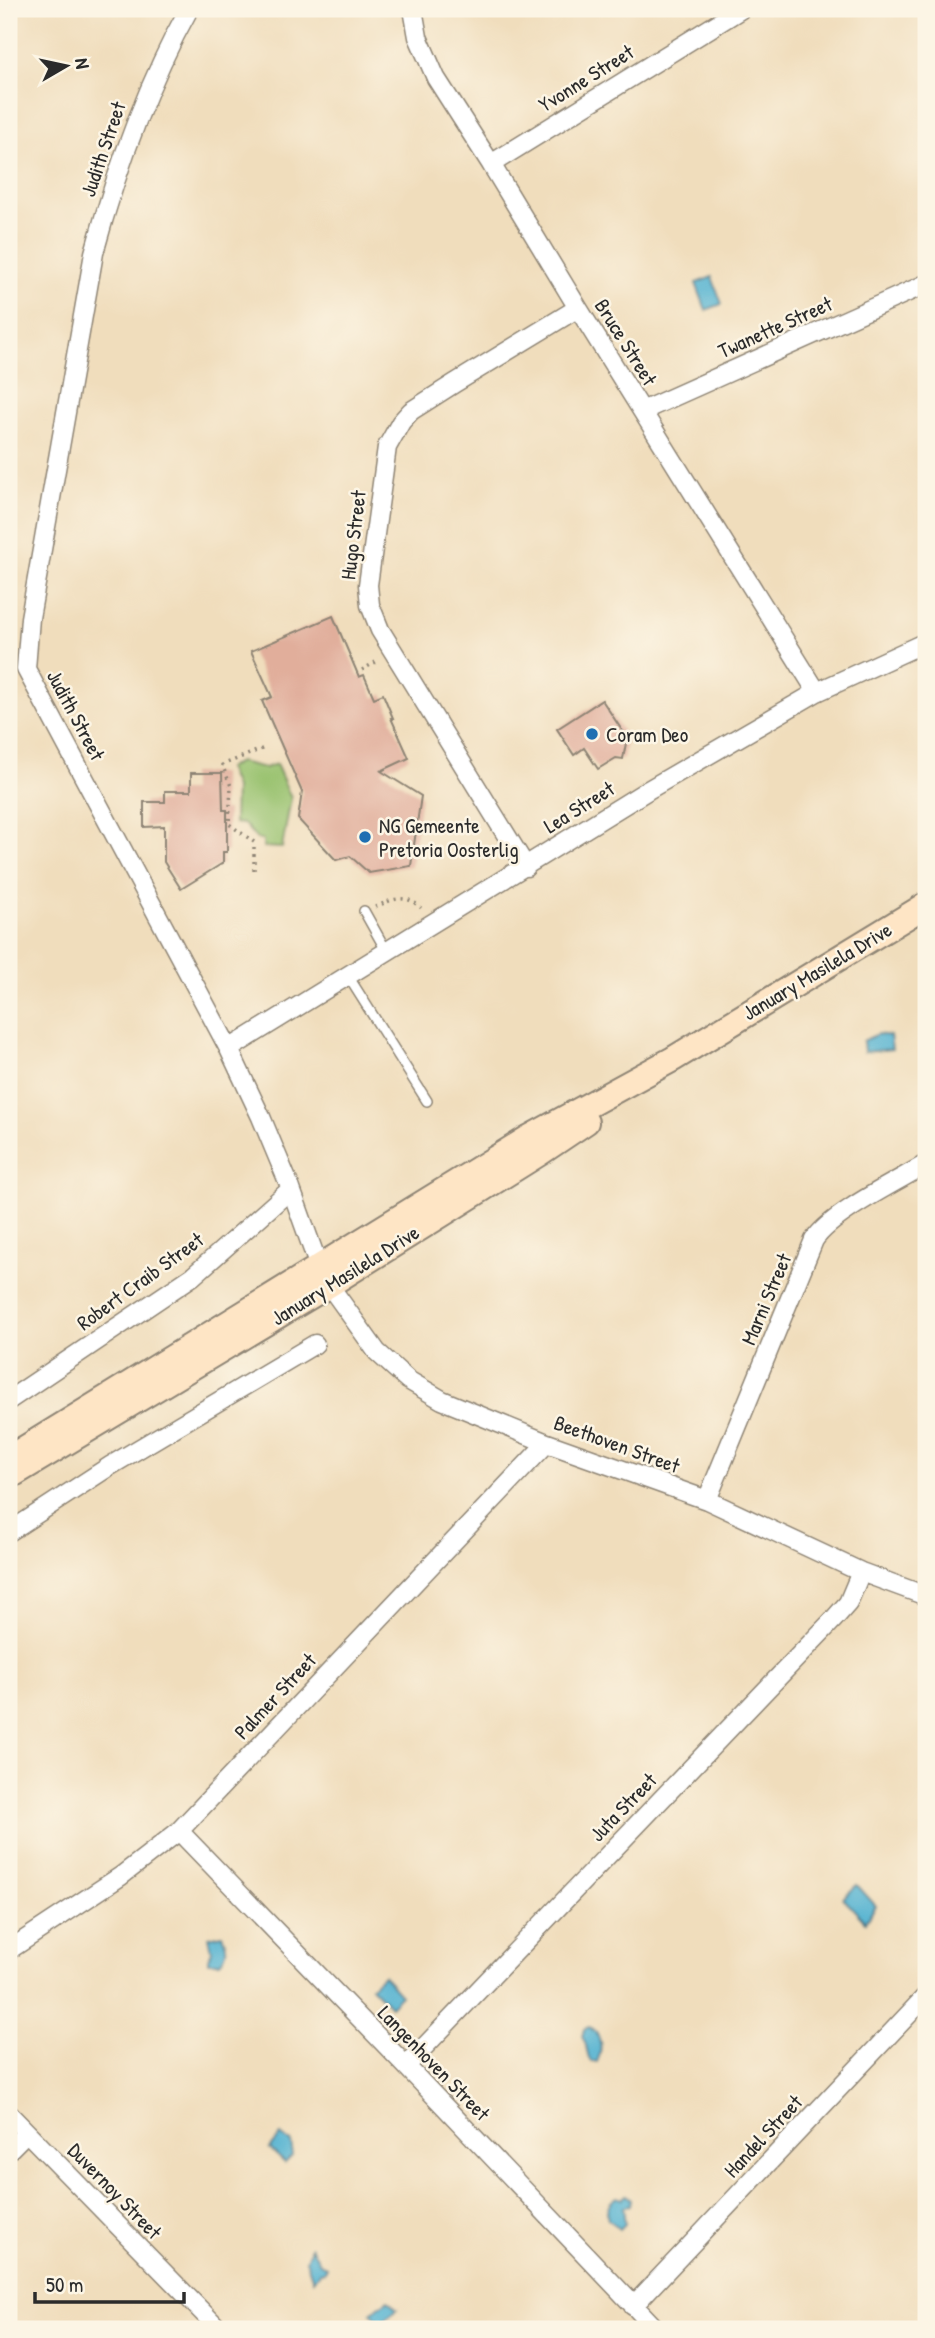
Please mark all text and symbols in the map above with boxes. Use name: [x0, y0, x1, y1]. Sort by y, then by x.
north arrow: [32, 32, 102, 102]
street label: Yvonne Street: [533, 37, 640, 119]
text: N: [69, 56, 96, 70]
street label: Judith Street: [73, 97, 133, 200]
street label: Twanette Street: [713, 289, 837, 365]
street label: Bruce Street: [588, 293, 665, 392]
street label: Hugo Street: [333, 488, 373, 581]
street label: Judith Street: [40, 665, 112, 766]
place label: Coram Deo: [606, 720, 688, 749]
marker: Coram Deo: [584, 726, 600, 742]
street label: Lea Street: [538, 774, 620, 840]
place label: NG Gemeente Pretoria Oosterlig: [379, 811, 519, 864]
marker: NG Gemeente Pretoria Oosterlig: [357, 829, 373, 845]
street label: January Masilela Drive: [737, 915, 897, 1027]
street label: January Masilela Drive: [265, 1218, 425, 1332]
street label: Robert Craib Street: [71, 1225, 210, 1337]
street label: Marni Street: [734, 1248, 799, 1349]
street label: Beethoven Street: [550, 1408, 685, 1480]
street label: Palmer Street: [227, 1646, 323, 1746]
street label: Juta Street: [583, 1766, 664, 1848]
street label: Langenhoven Street: [371, 1999, 497, 2128]
street label: Handel Street: [717, 2088, 809, 2184]
street label: Duvernoy Street: [62, 2136, 169, 2246]
scale bar: [35, 2261, 184, 2305]
text: 50 m: [46, 2270, 83, 2299]

